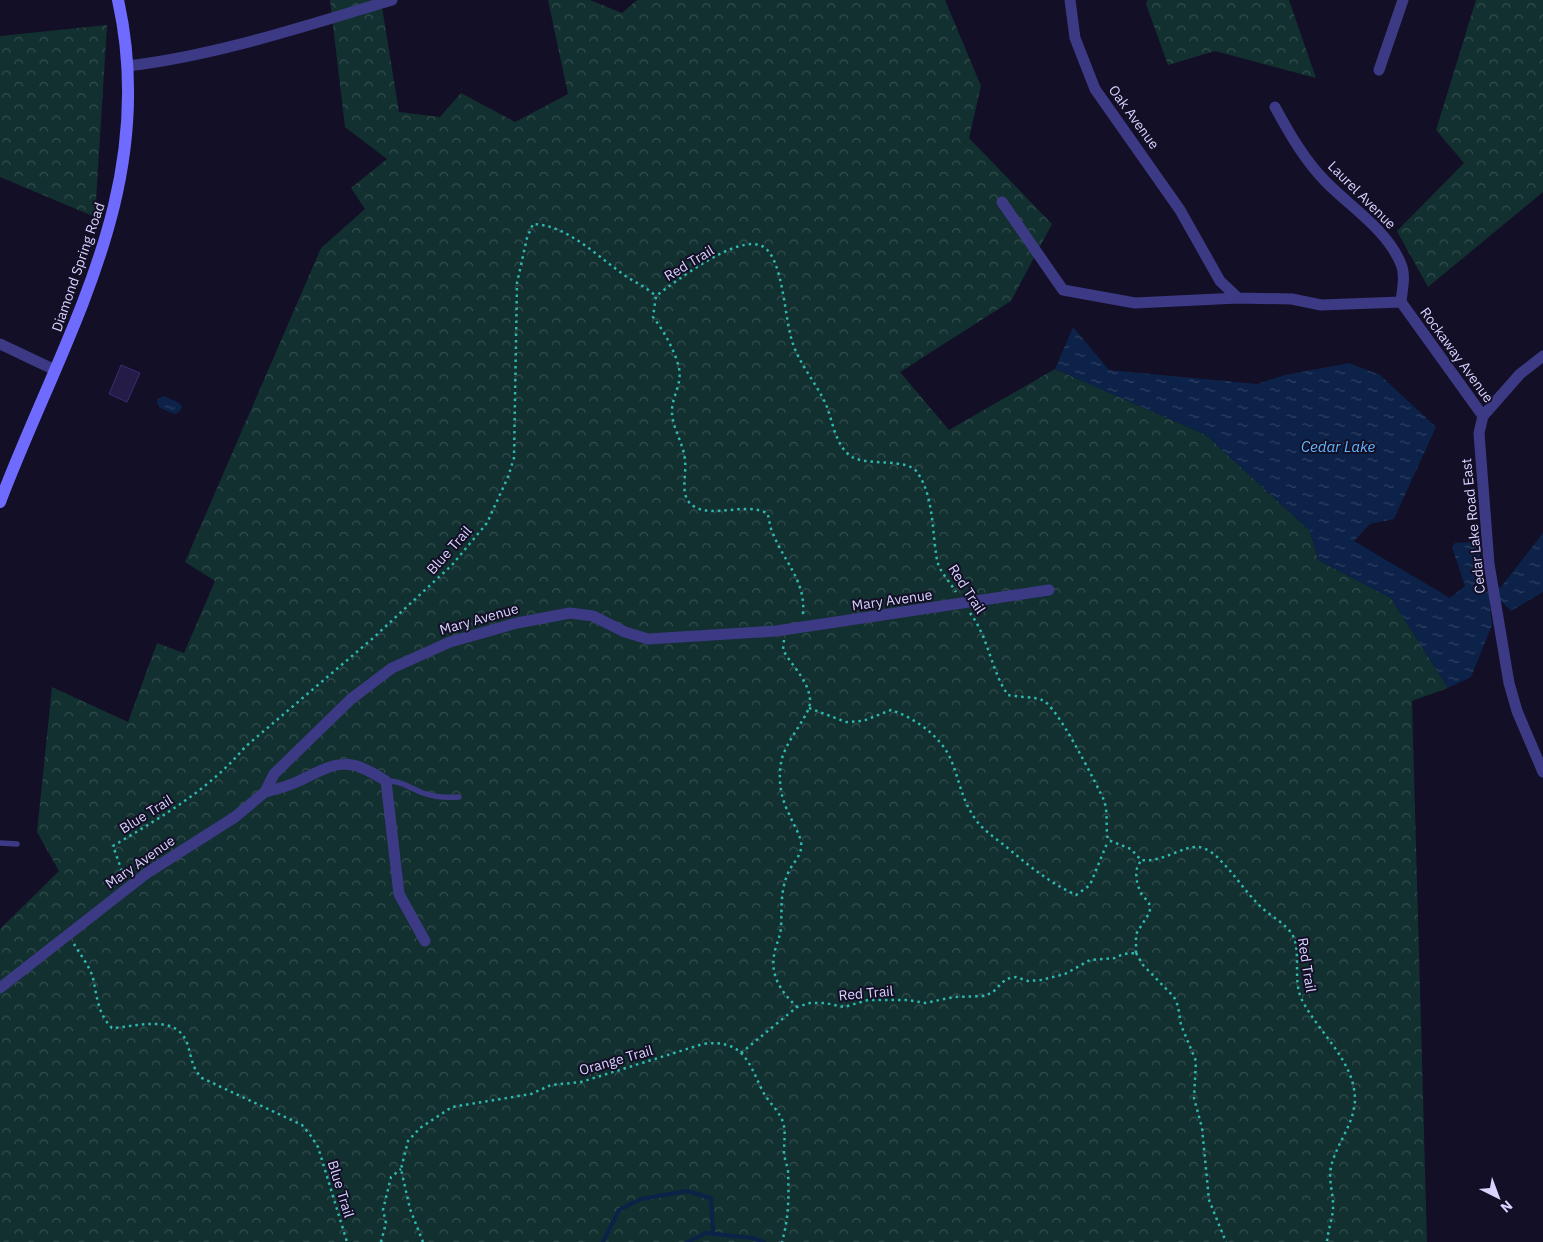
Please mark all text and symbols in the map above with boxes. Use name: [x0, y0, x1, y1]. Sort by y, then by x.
street label: Oak Avenue: [1105, 81, 1163, 153]
street label: Laurel Avenue: [1324, 157, 1400, 233]
street label: Diamond Spring Road: [47, 200, 109, 334]
street label: Red Trail: [661, 241, 717, 285]
street label: Rockaway Avenue: [1416, 304, 1498, 406]
water label: Cedar Lake: [1301, 437, 1375, 456]
street label: Cedar Lake Road East: [1457, 457, 1489, 594]
street label: Blue Trail: [423, 522, 476, 578]
street label: Red Trail: [944, 561, 990, 617]
street label: Mary Avenue: [851, 585, 934, 615]
street label: Mary Avenue: [438, 599, 521, 639]
street label: Blue Trail: [116, 791, 176, 837]
street label: Mary Avenue: [102, 831, 179, 893]
street label: Red Trail: [1294, 936, 1320, 994]
street label: Red Trail: [838, 982, 894, 1004]
street label: Orange Trail: [577, 1041, 655, 1079]
street label: Blue Trail: [324, 1158, 358, 1220]
north arrow: [1473, 1172, 1523, 1222]
text: N: [1497, 1197, 1516, 1217]

